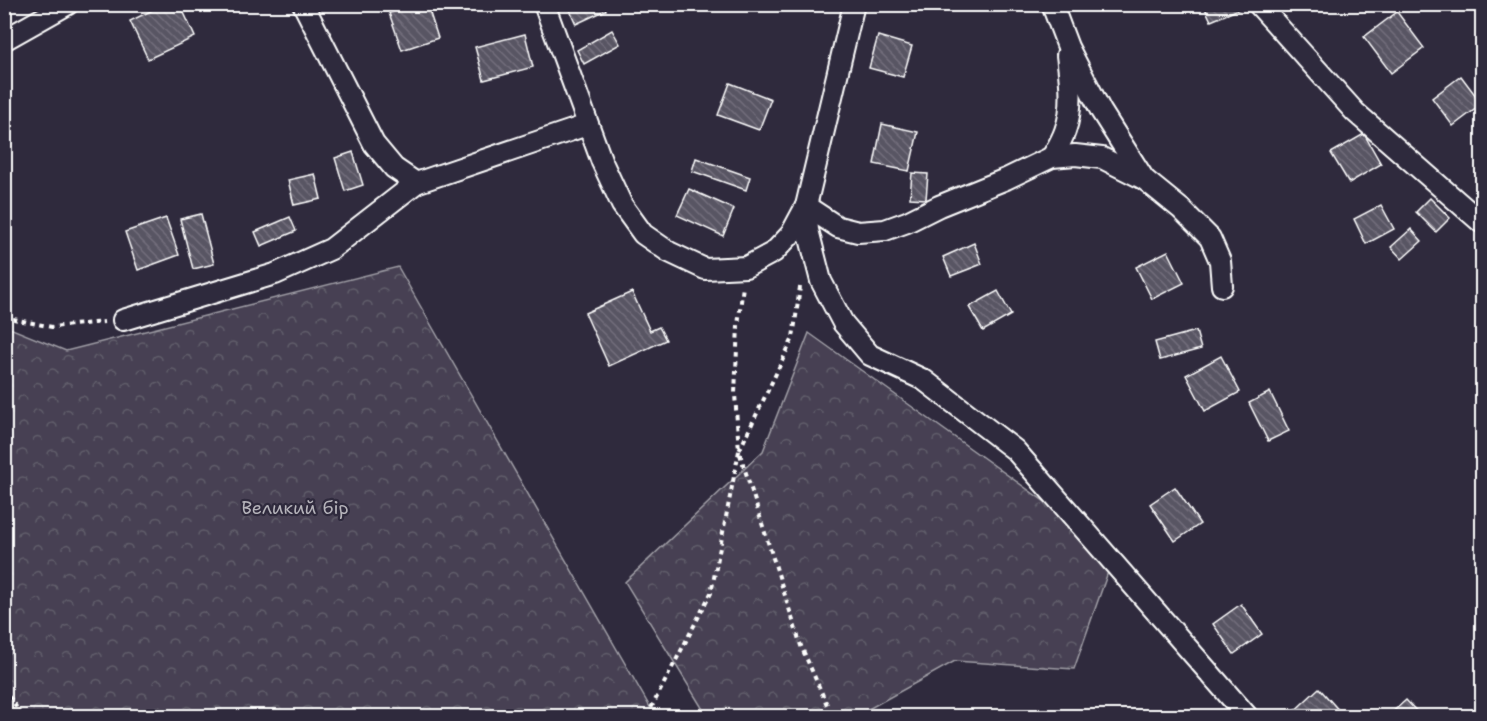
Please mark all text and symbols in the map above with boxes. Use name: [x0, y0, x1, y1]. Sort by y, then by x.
park label: Великий бір: [241, 496, 349, 520]

